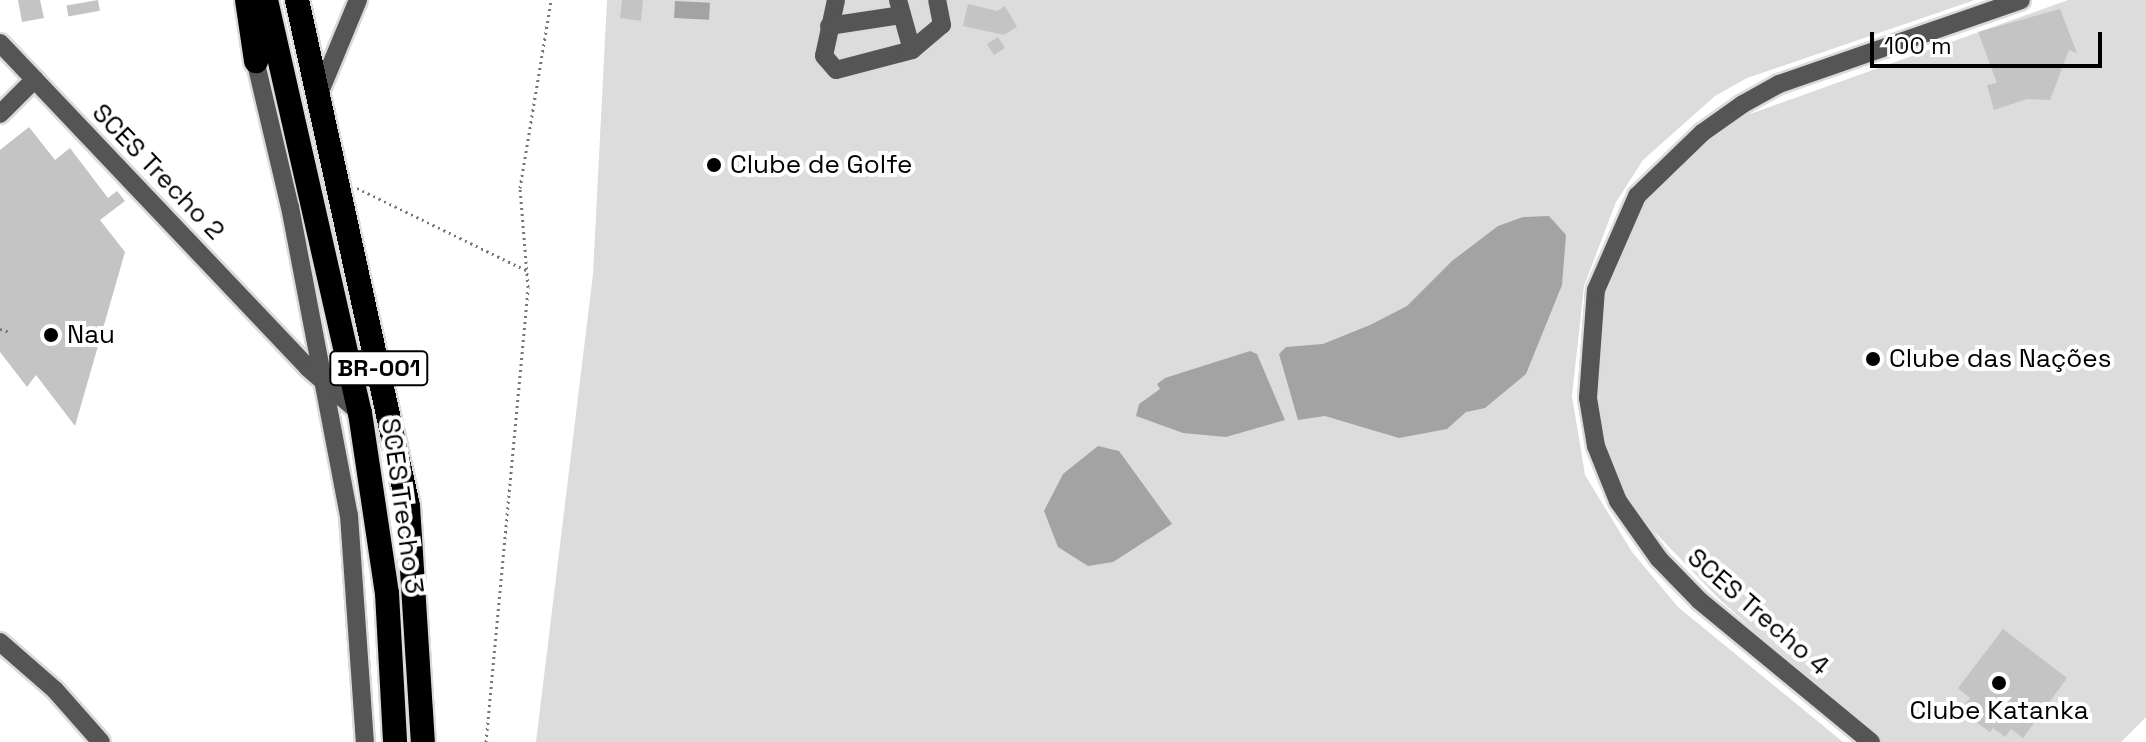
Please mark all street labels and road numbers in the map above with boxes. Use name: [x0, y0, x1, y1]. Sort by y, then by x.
street label: SCES Trecho 2: [85, 97, 231, 247]
road number: BR-001: [329, 348, 429, 388]
street label: SCES Trecho 3: [374, 416, 430, 596]
street label: SCES Trecho 4: [1680, 542, 1836, 682]

